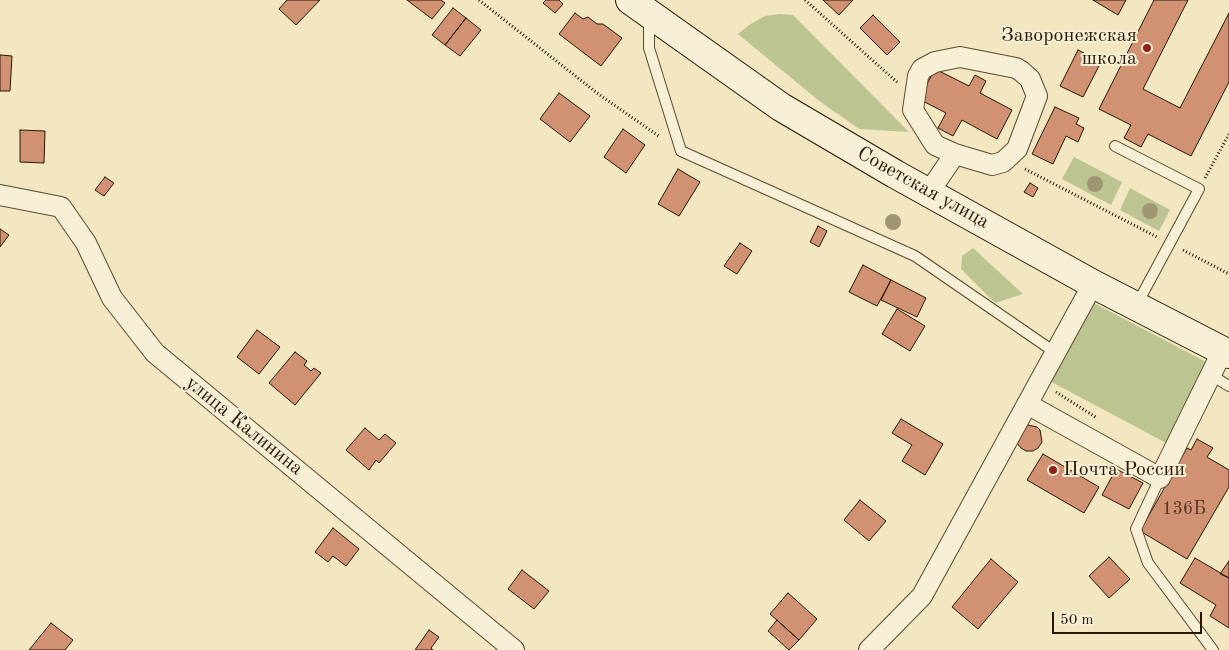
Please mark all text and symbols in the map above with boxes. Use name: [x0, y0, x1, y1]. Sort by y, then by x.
place label: Заворонежская школа: [1001, 24, 1137, 71]
marker: Заворонежская школа: [1141, 42, 1153, 54]
street label: Советская улица: [853, 142, 993, 234]
street label: улица Калинина: [180, 371, 308, 481]
place label: Почта России: [1063, 458, 1185, 482]
marker: Почта России: [1047, 464, 1059, 476]
house number: 136Б: [1162, 498, 1206, 520]
scale bar: [1054, 602, 1204, 634]
text: 50 m: [1060, 613, 1094, 628]

